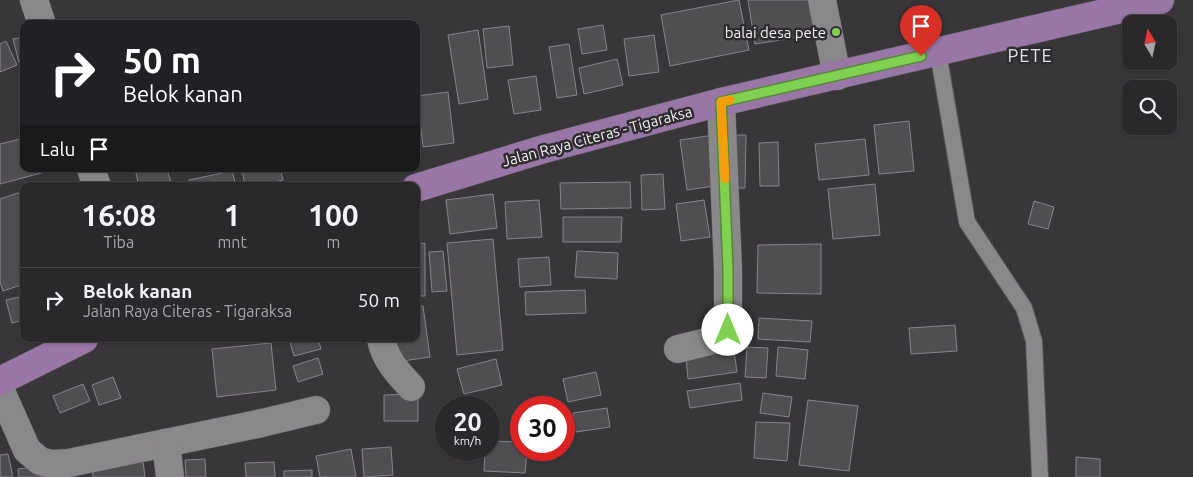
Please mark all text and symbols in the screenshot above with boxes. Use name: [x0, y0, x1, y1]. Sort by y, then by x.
pin: [900, 5, 942, 56]
icon: arrive: [907, 12, 935, 40]
north arrow: [1122, 15, 1178, 70]
map controls: [1122, 15, 1177, 135]
place label: balai desa pete: [725, 24, 826, 41]
marker: balai desa pete: [830, 26, 842, 38]
icon: right: [40, 40, 105, 105]
text: 50 m: [123, 40, 201, 80]
district label: PETE: [1008, 45, 1052, 65]
button: search: [1122, 80, 1177, 135]
text: Belok kanan: [123, 81, 243, 106]
street label: Jalan Raya Citeras - Tigaraksa: [500, 102, 694, 170]
icon: arrive: [85, 135, 113, 163]
text: Lalu: [40, 138, 75, 160]
text: 16:08: [81, 198, 156, 232]
text: 1: [224, 198, 241, 232]
text: 100: [308, 198, 359, 232]
text: Tiba: [103, 233, 134, 251]
text: mnt: [218, 233, 247, 251]
text: m: [326, 233, 340, 251]
text: Belok kanan: [83, 280, 192, 302]
icon: right: [40, 286, 68, 314]
text: 50 m: [358, 289, 400, 311]
text: Jalan Raya Citeras - Tigaraksa: [83, 302, 292, 320]
position arrow: [701, 303, 753, 355]
speed limit sign: 30: [510, 396, 575, 461]
text: 20: [453, 408, 482, 436]
text: km/h: [454, 434, 481, 447]

